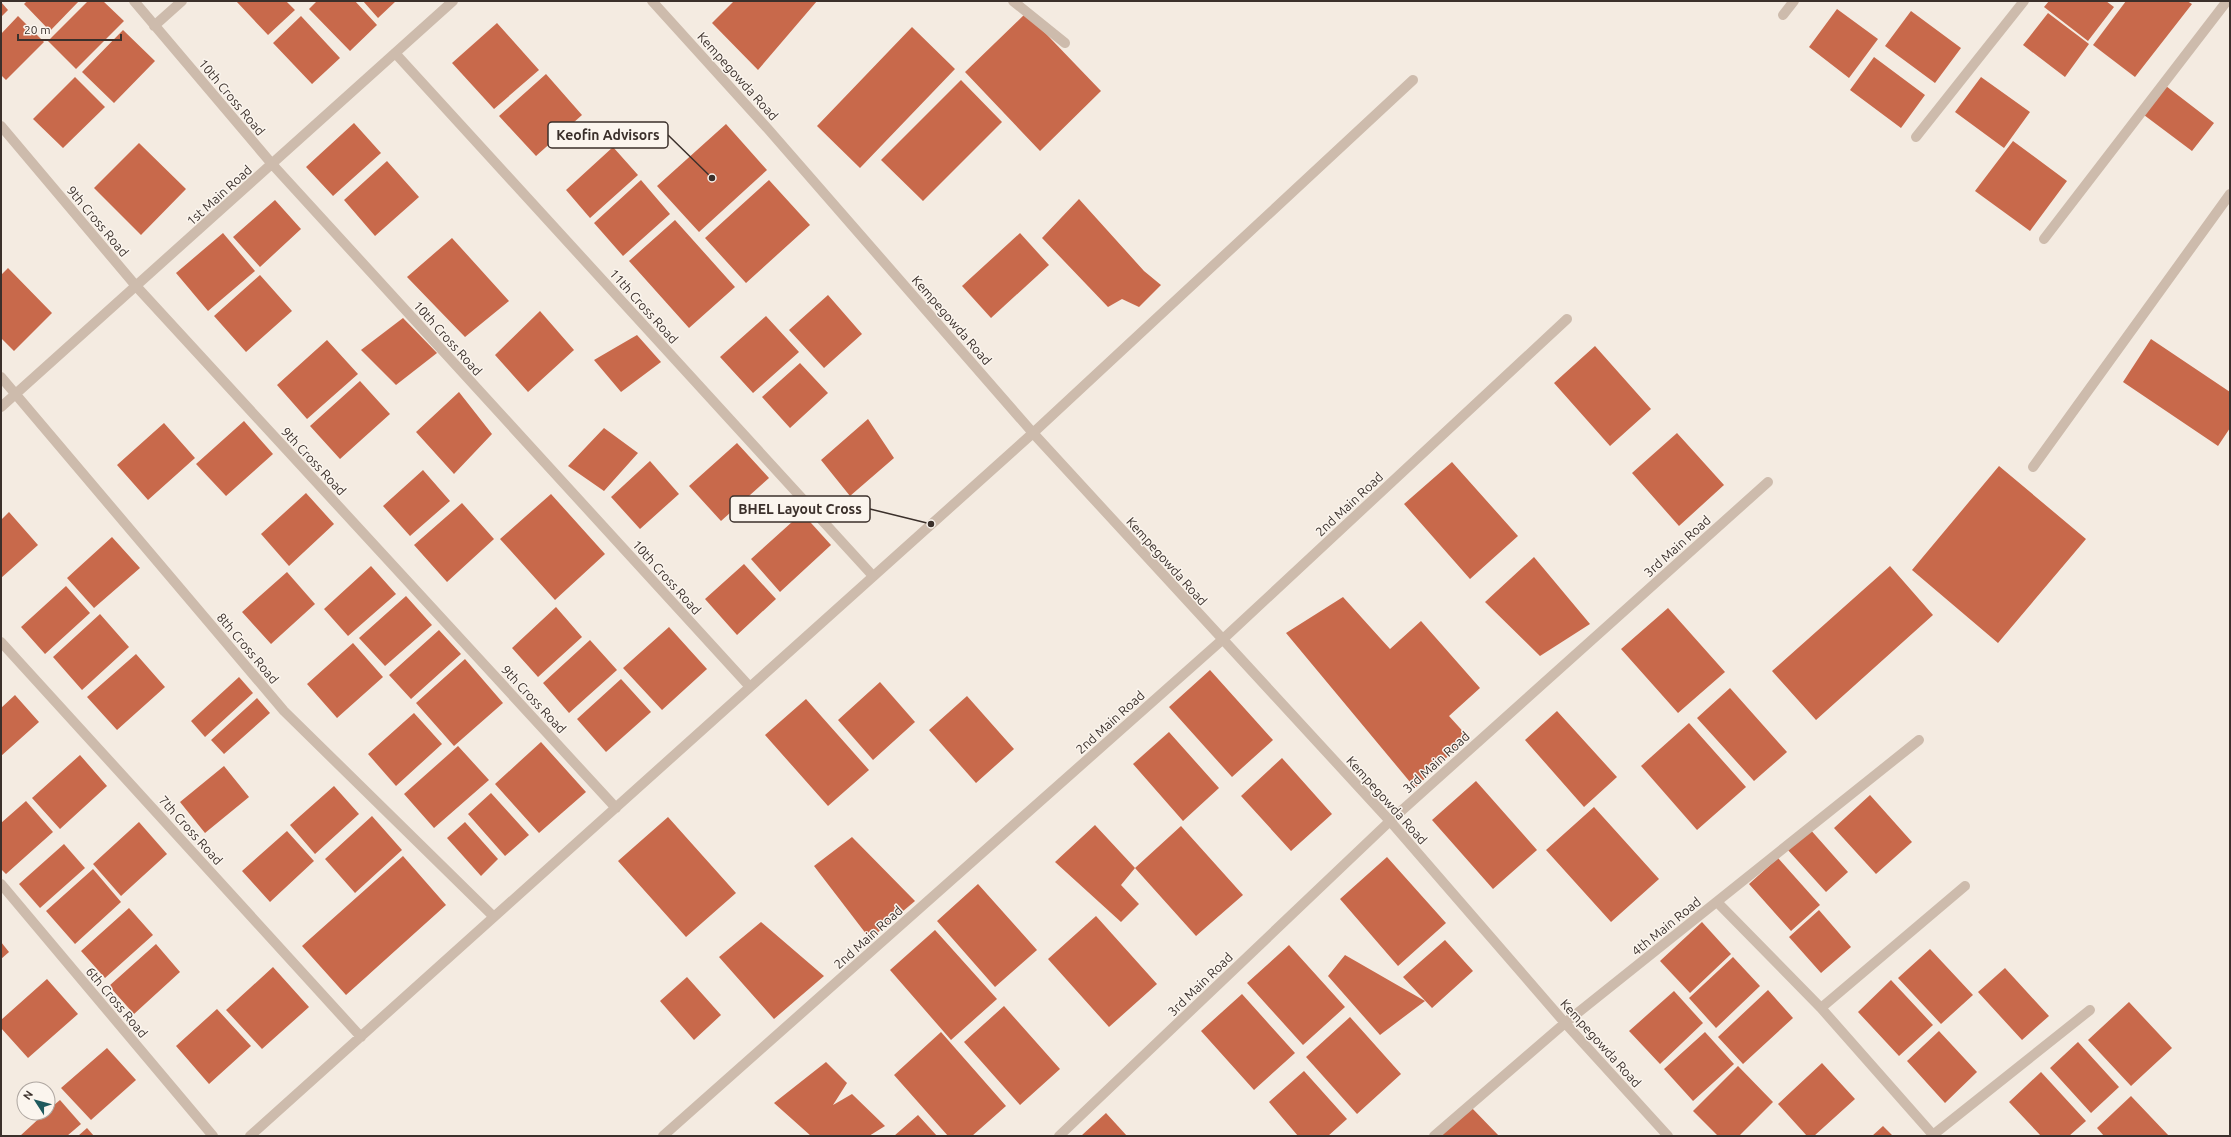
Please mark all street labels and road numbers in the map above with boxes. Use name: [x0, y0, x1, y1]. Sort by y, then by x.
street label: Kempegowda Road: [695, 29, 781, 123]
street label: 10th Cross Road: [196, 56, 268, 138]
street label: 1st Main Road: [184, 162, 254, 228]
street label: 9th Cross Road: [64, 183, 132, 259]
street label: 11th Cross Road: [607, 266, 681, 346]
street label: Kempegowda Road: [910, 273, 994, 367]
street label: 10th Cross Road: [411, 298, 485, 378]
street label: 9th Cross Road: [279, 424, 349, 498]
street label: 2nd Main Road: [1312, 469, 1386, 539]
street label: 3rd Main Road: [1641, 513, 1713, 579]
street label: Kempegowda Road: [1124, 514, 1210, 608]
street label: 10th Cross Road: [630, 537, 704, 617]
street label: 8th Cross Road: [214, 610, 282, 686]
street label: 9th Cross Road: [499, 662, 569, 736]
street label: 2nd Main Road: [1073, 688, 1147, 756]
street label: 3rd Main Road: [1400, 729, 1472, 795]
street label: Kempegowda Road: [1344, 753, 1430, 847]
street label: 7th Cross Road: [157, 793, 225, 867]
street label: 4th Main Road: [1629, 894, 1703, 958]
street label: 2nd Main Road: [831, 903, 905, 971]
street label: 3rd Main Road: [1165, 950, 1235, 1018]
street label: 6th Cross Road: [83, 964, 151, 1040]
street label: Kempegowda Road: [1558, 996, 1644, 1090]

